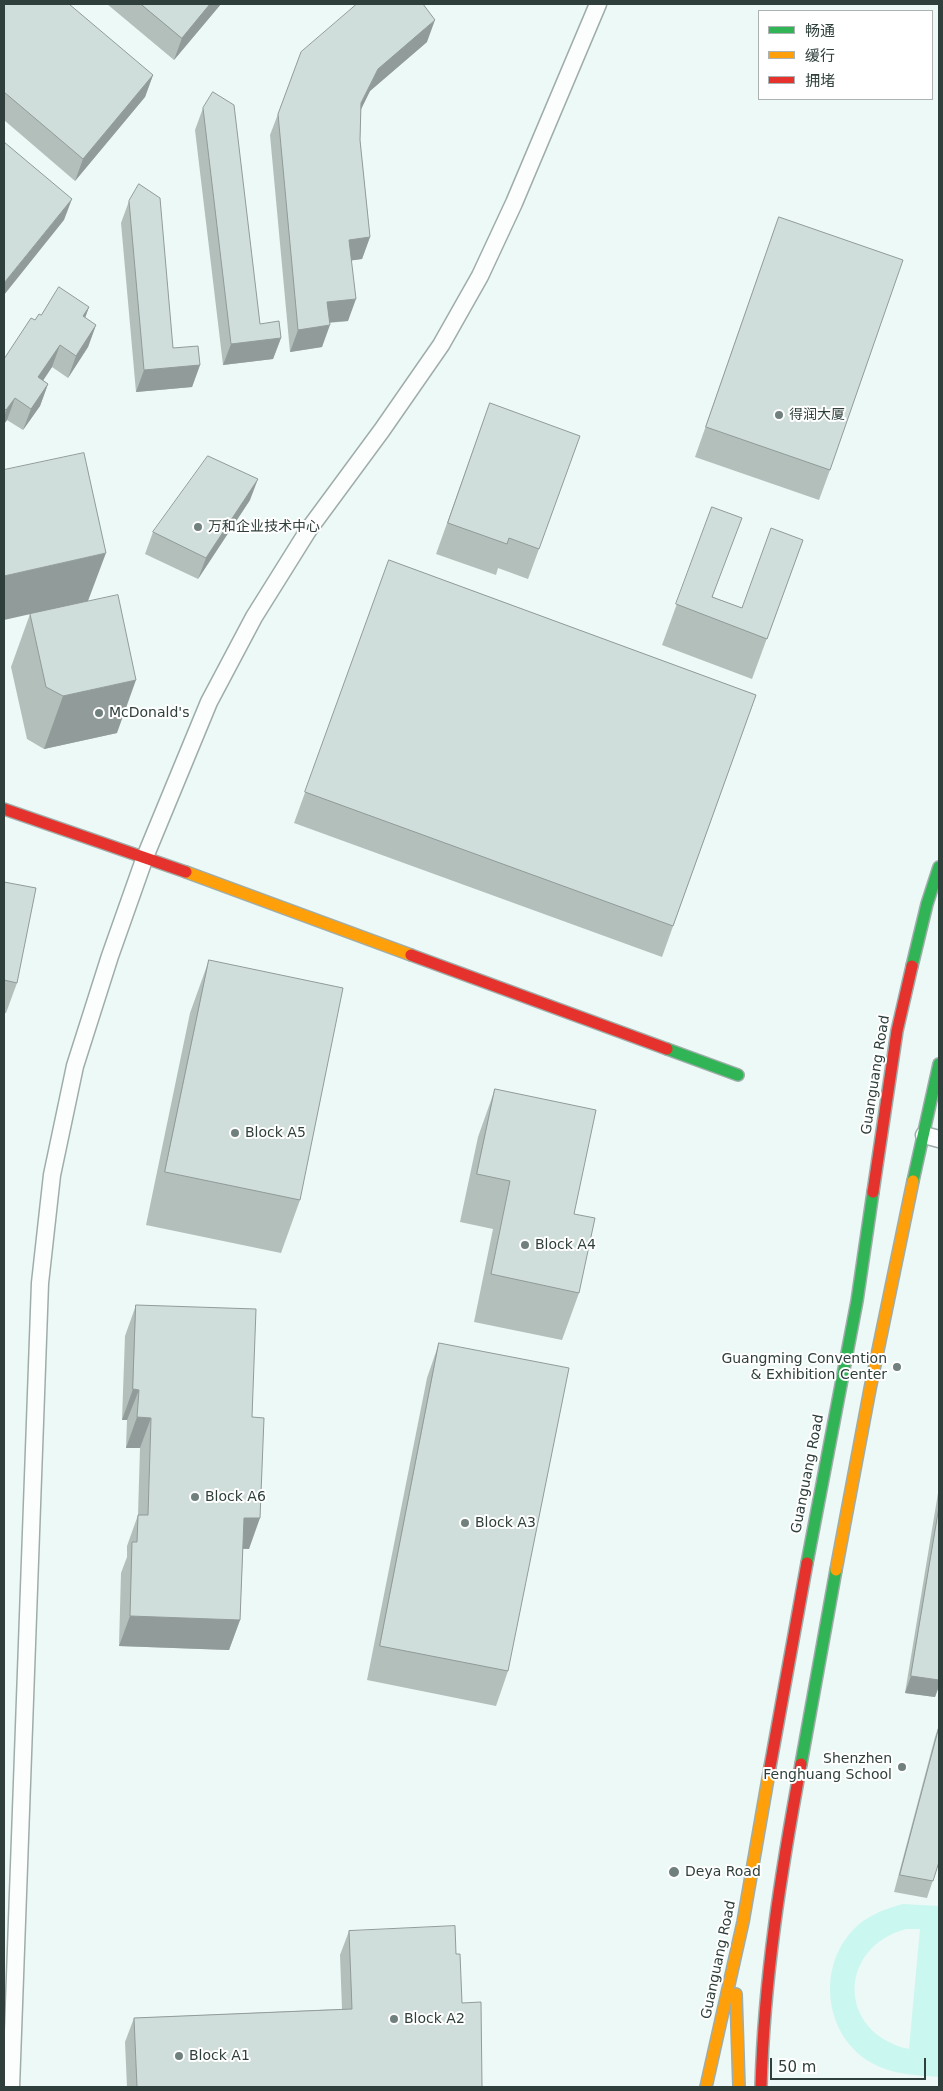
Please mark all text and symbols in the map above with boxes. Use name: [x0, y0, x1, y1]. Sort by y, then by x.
legend: [758, 10, 933, 100]
text: 畅通: [805, 22, 835, 40]
text: 缓行: [805, 47, 835, 65]
text: 拥堵: [805, 72, 835, 90]
place label: 得润大厦: [789, 407, 845, 423]
marker: 得润大厦: [773, 409, 785, 421]
place label: 万和企业技术中心: [208, 519, 320, 535]
marker: 万和企业技术中心: [192, 521, 204, 533]
place label: McDonald's: [109, 705, 189, 721]
marker: McDonald's: [93, 707, 105, 719]
street label: Guanguang Road: [858, 1014, 894, 1136]
place label: Block A5: [245, 1125, 306, 1141]
marker: Block A5: [229, 1127, 241, 1139]
place label: Block A4: [535, 1237, 596, 1253]
marker: Block A4: [519, 1239, 531, 1251]
place label: Guangming Convention & Exhibition Center: [721, 1351, 887, 1384]
marker: Guangming Convention & Exhibition Center: [891, 1361, 903, 1373]
street label: Guanguang Road: [788, 1413, 828, 1535]
place label: Block A6: [205, 1489, 266, 1505]
marker: Block A6: [189, 1491, 201, 1503]
place label: Block A3: [475, 1515, 536, 1531]
marker: Block A3: [459, 1517, 471, 1529]
place label: Shenzhen Fenghuang School: [763, 1751, 892, 1784]
marker: Shenzhen Fenghuang School: [896, 1761, 908, 1773]
place label: Deya Road: [685, 1864, 761, 1880]
marker: Deya Road: [667, 1865, 681, 1879]
street label: Guanguang Road: [698, 1899, 740, 2021]
place label: Block A2: [404, 2011, 465, 2027]
marker: Block A2: [388, 2013, 400, 2025]
place label: Block A1: [189, 2048, 250, 2064]
scale bar: [773, 2048, 929, 2080]
marker: Block A1: [173, 2050, 185, 2062]
text: 50 m: [778, 2058, 816, 2076]

